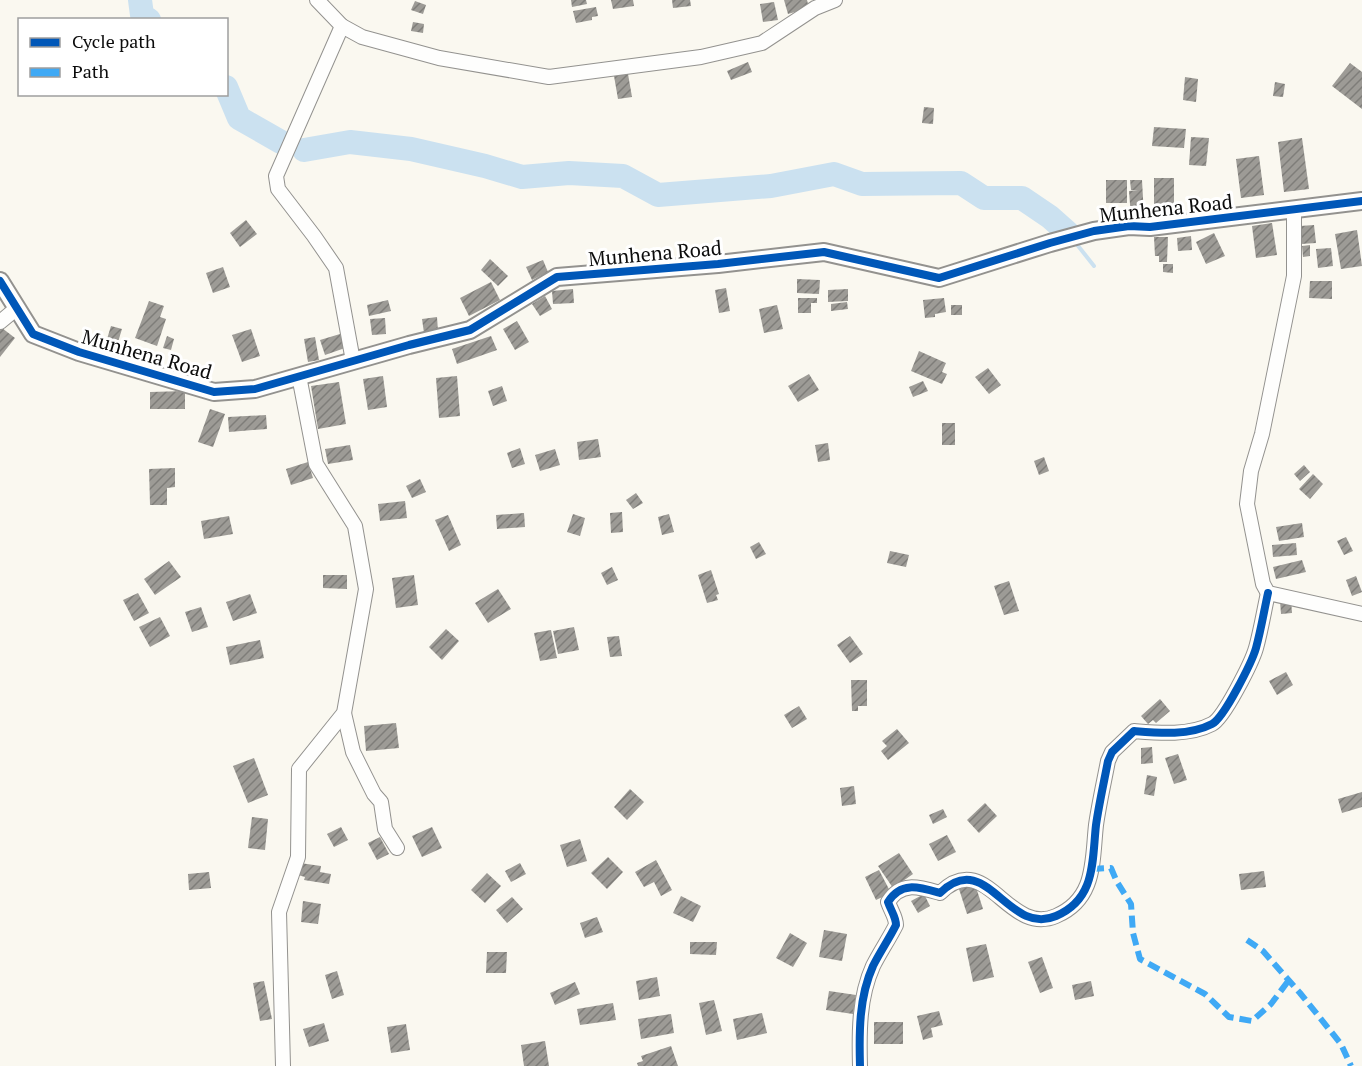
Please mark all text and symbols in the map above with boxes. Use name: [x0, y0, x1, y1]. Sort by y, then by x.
legend: [18, 18, 228, 96]
text: Cycle path: [72, 29, 156, 53]
text: Path: [72, 59, 109, 83]
street label: Munhena Road: [1098, 188, 1234, 228]
street label: Munhena Road: [587, 234, 723, 272]
street label: Munhena Road: [79, 323, 215, 385]

